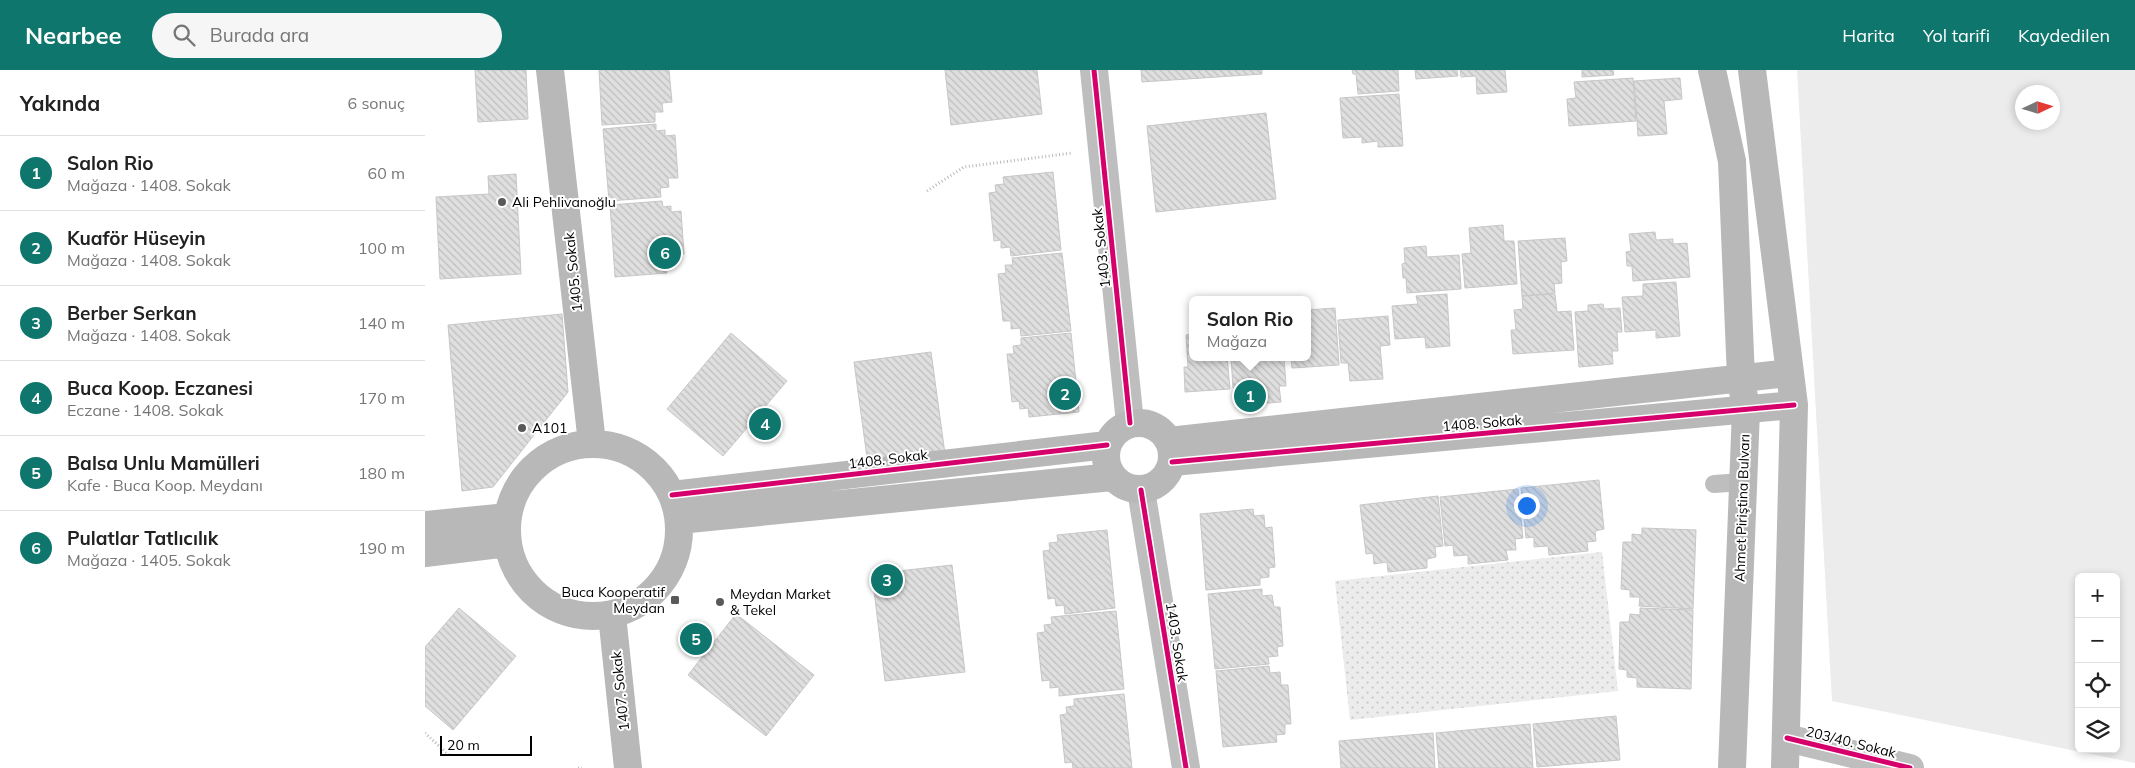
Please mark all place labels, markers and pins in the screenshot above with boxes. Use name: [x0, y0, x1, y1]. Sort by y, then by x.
place label: Ali Pehlivanoğlu: [512, 193, 616, 211]
marker: Ali Pehlivanoğlu: [496, 196, 508, 208]
pin: 6: [649, 234, 681, 272]
pin: 2: [1049, 375, 1081, 413]
pin: 1: [1234, 377, 1266, 415]
pin: 4: [749, 405, 781, 443]
place label: A101: [532, 419, 568, 437]
marker: A101: [516, 422, 528, 434]
pin: 3: [871, 561, 903, 599]
place label: Buca Kooperatif Meydan: [561, 583, 665, 617]
place label: Meydan Market & Tekel: [730, 585, 831, 619]
marker: Buca Kooperatif Meydan: [669, 594, 681, 606]
marker: Meydan Market & Tekel: [714, 596, 726, 608]
pin: 5: [680, 620, 712, 658]

